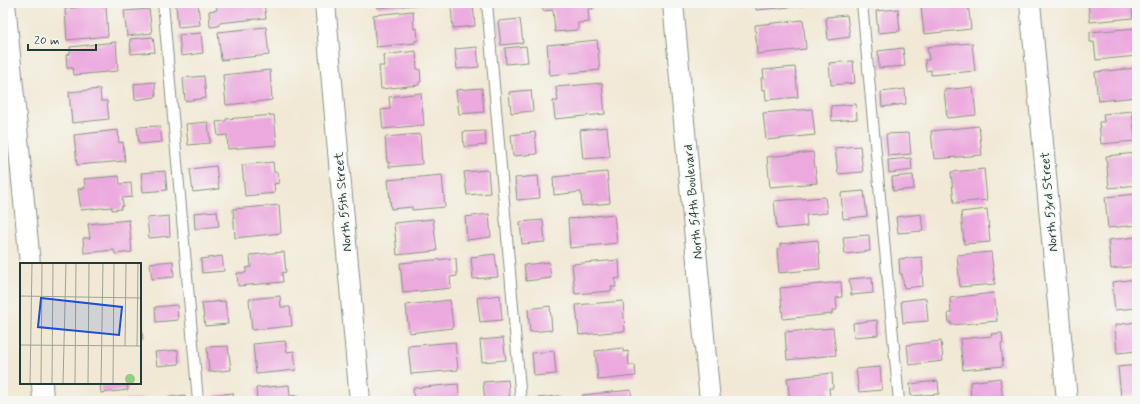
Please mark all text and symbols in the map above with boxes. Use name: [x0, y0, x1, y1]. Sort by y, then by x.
scale bar: [28, 26, 96, 52]
text: 20 m: [34, 33, 60, 49]
street label: North 54th Boulevard: [680, 144, 707, 260]
street label: North 55th Street: [331, 151, 356, 252]
street label: North 53rd Street: [1037, 151, 1062, 252]
inset map: [20, 263, 141, 384]

